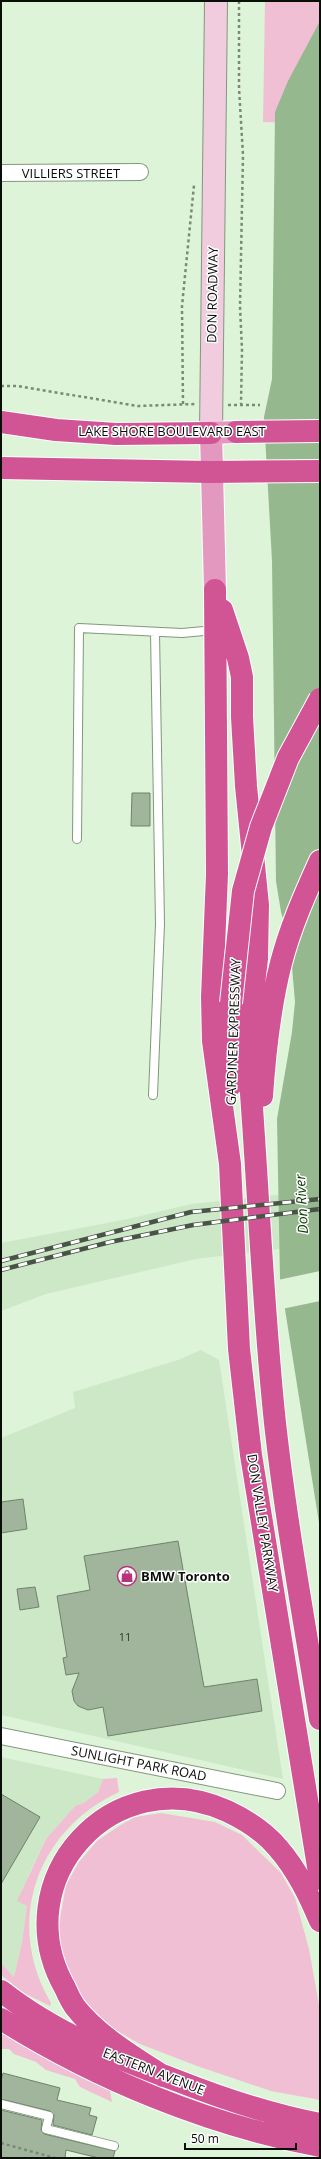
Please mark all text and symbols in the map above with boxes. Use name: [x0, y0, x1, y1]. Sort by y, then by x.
street label: VILLIERS STREET: [22, 164, 121, 182]
street label: DON ROADWAY: [202, 246, 222, 343]
street label: LAKE SHORE BOULEVARD EAST: [78, 422, 267, 440]
street label: GARDINER EXPRESSWAY: [221, 958, 245, 1106]
water label: Don River: [290, 1173, 312, 1234]
street label: DON VALLEY PARKWAY: [243, 1453, 283, 1594]
shop icon: BMW Toronto: [116, 1565, 138, 1587]
place label: BMW Toronto: [141, 1567, 230, 1585]
house number: 11: [119, 1629, 131, 1644]
street label: SUNLIGHT PARK ROAD: [70, 1741, 208, 1785]
street label: EASTERN AVENUE: [100, 2043, 208, 2099]
scale bar: [185, 2125, 296, 2151]
text: 50 m: [191, 2130, 219, 2147]

